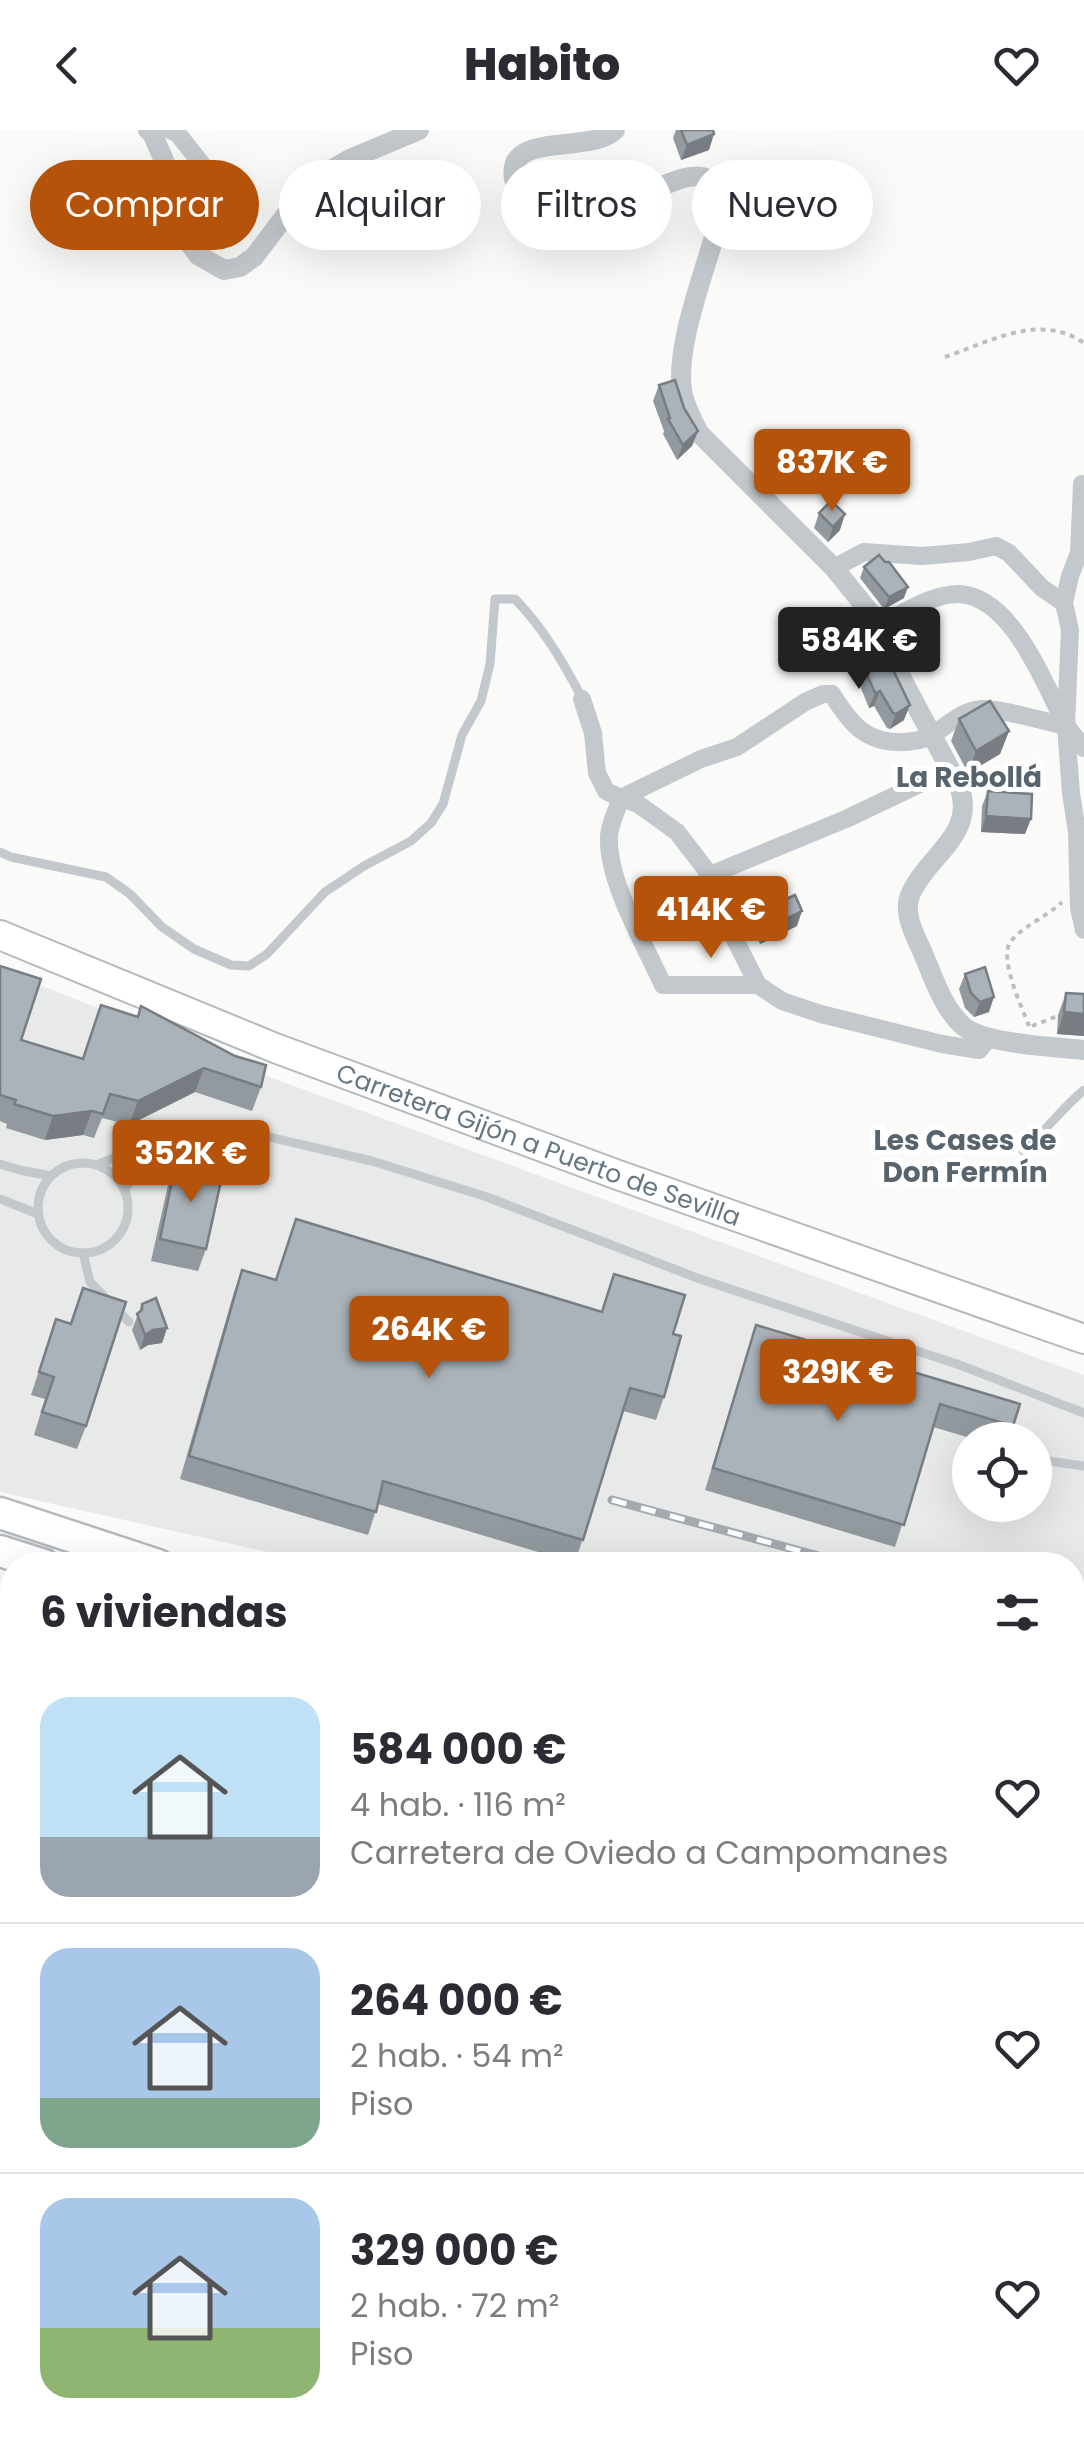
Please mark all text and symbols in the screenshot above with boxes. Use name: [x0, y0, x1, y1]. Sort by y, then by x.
text: Habito: [464, 33, 620, 96]
icon: back: [40, 38, 95, 93]
icon: heart: [989, 38, 1044, 93]
chip: Comprar: [30, 160, 259, 250]
chip: Alquilar: [279, 160, 481, 250]
chip: Filtros: [501, 160, 672, 250]
chip: Nuevo: [692, 160, 873, 250]
pin: 837K €: [751, 429, 913, 514]
text: 837K €: [776, 439, 888, 484]
pin: 584K €: [778, 607, 940, 692]
text: 584K €: [800, 617, 918, 662]
district label: La Rebollá: [896, 758, 1042, 797]
pin: 414K €: [630, 876, 792, 961]
text: 414K €: [656, 886, 766, 931]
street label: Carretera Gijón a Puerto de Sevilla: [331, 1055, 745, 1235]
pin: 352K €: [110, 1120, 272, 1205]
district label: Les Cases de Don Fermín: [873, 1121, 1057, 1192]
text: 352K €: [135, 1130, 248, 1175]
pin: 264K €: [348, 1296, 510, 1381]
text: 264K €: [372, 1306, 486, 1351]
pin: 329K €: [757, 1339, 919, 1424]
text: 329K €: [782, 1349, 894, 1394]
map controls: [952, 1422, 1052, 1522]
button: locate: [952, 1422, 1052, 1522]
text: 6 viviendas: [40, 1583, 288, 1642]
icon: filters: [990, 1585, 1045, 1640]
text: 584 000 €: [350, 1720, 566, 1779]
icon: home: [120, 1737, 240, 1857]
icon: heart: [990, 1770, 1045, 1825]
text: 4 hab. · 116 m²: [350, 1782, 566, 1827]
text: Carretera de Oviedo a Campomanes: [350, 1830, 948, 1875]
text: 264 000 €: [350, 1971, 563, 2030]
icon: home: [120, 1988, 240, 2108]
icon: heart: [990, 2021, 1045, 2076]
text: 2 hab. · 54 m²: [350, 2033, 564, 2078]
text: Piso: [350, 2081, 414, 2126]
text: 329 000 €: [350, 2221, 559, 2280]
icon: home: [120, 2238, 240, 2358]
icon: heart: [990, 2271, 1045, 2326]
text: 2 hab. · 72 m²: [350, 2283, 559, 2328]
text: Piso: [350, 2331, 414, 2376]

